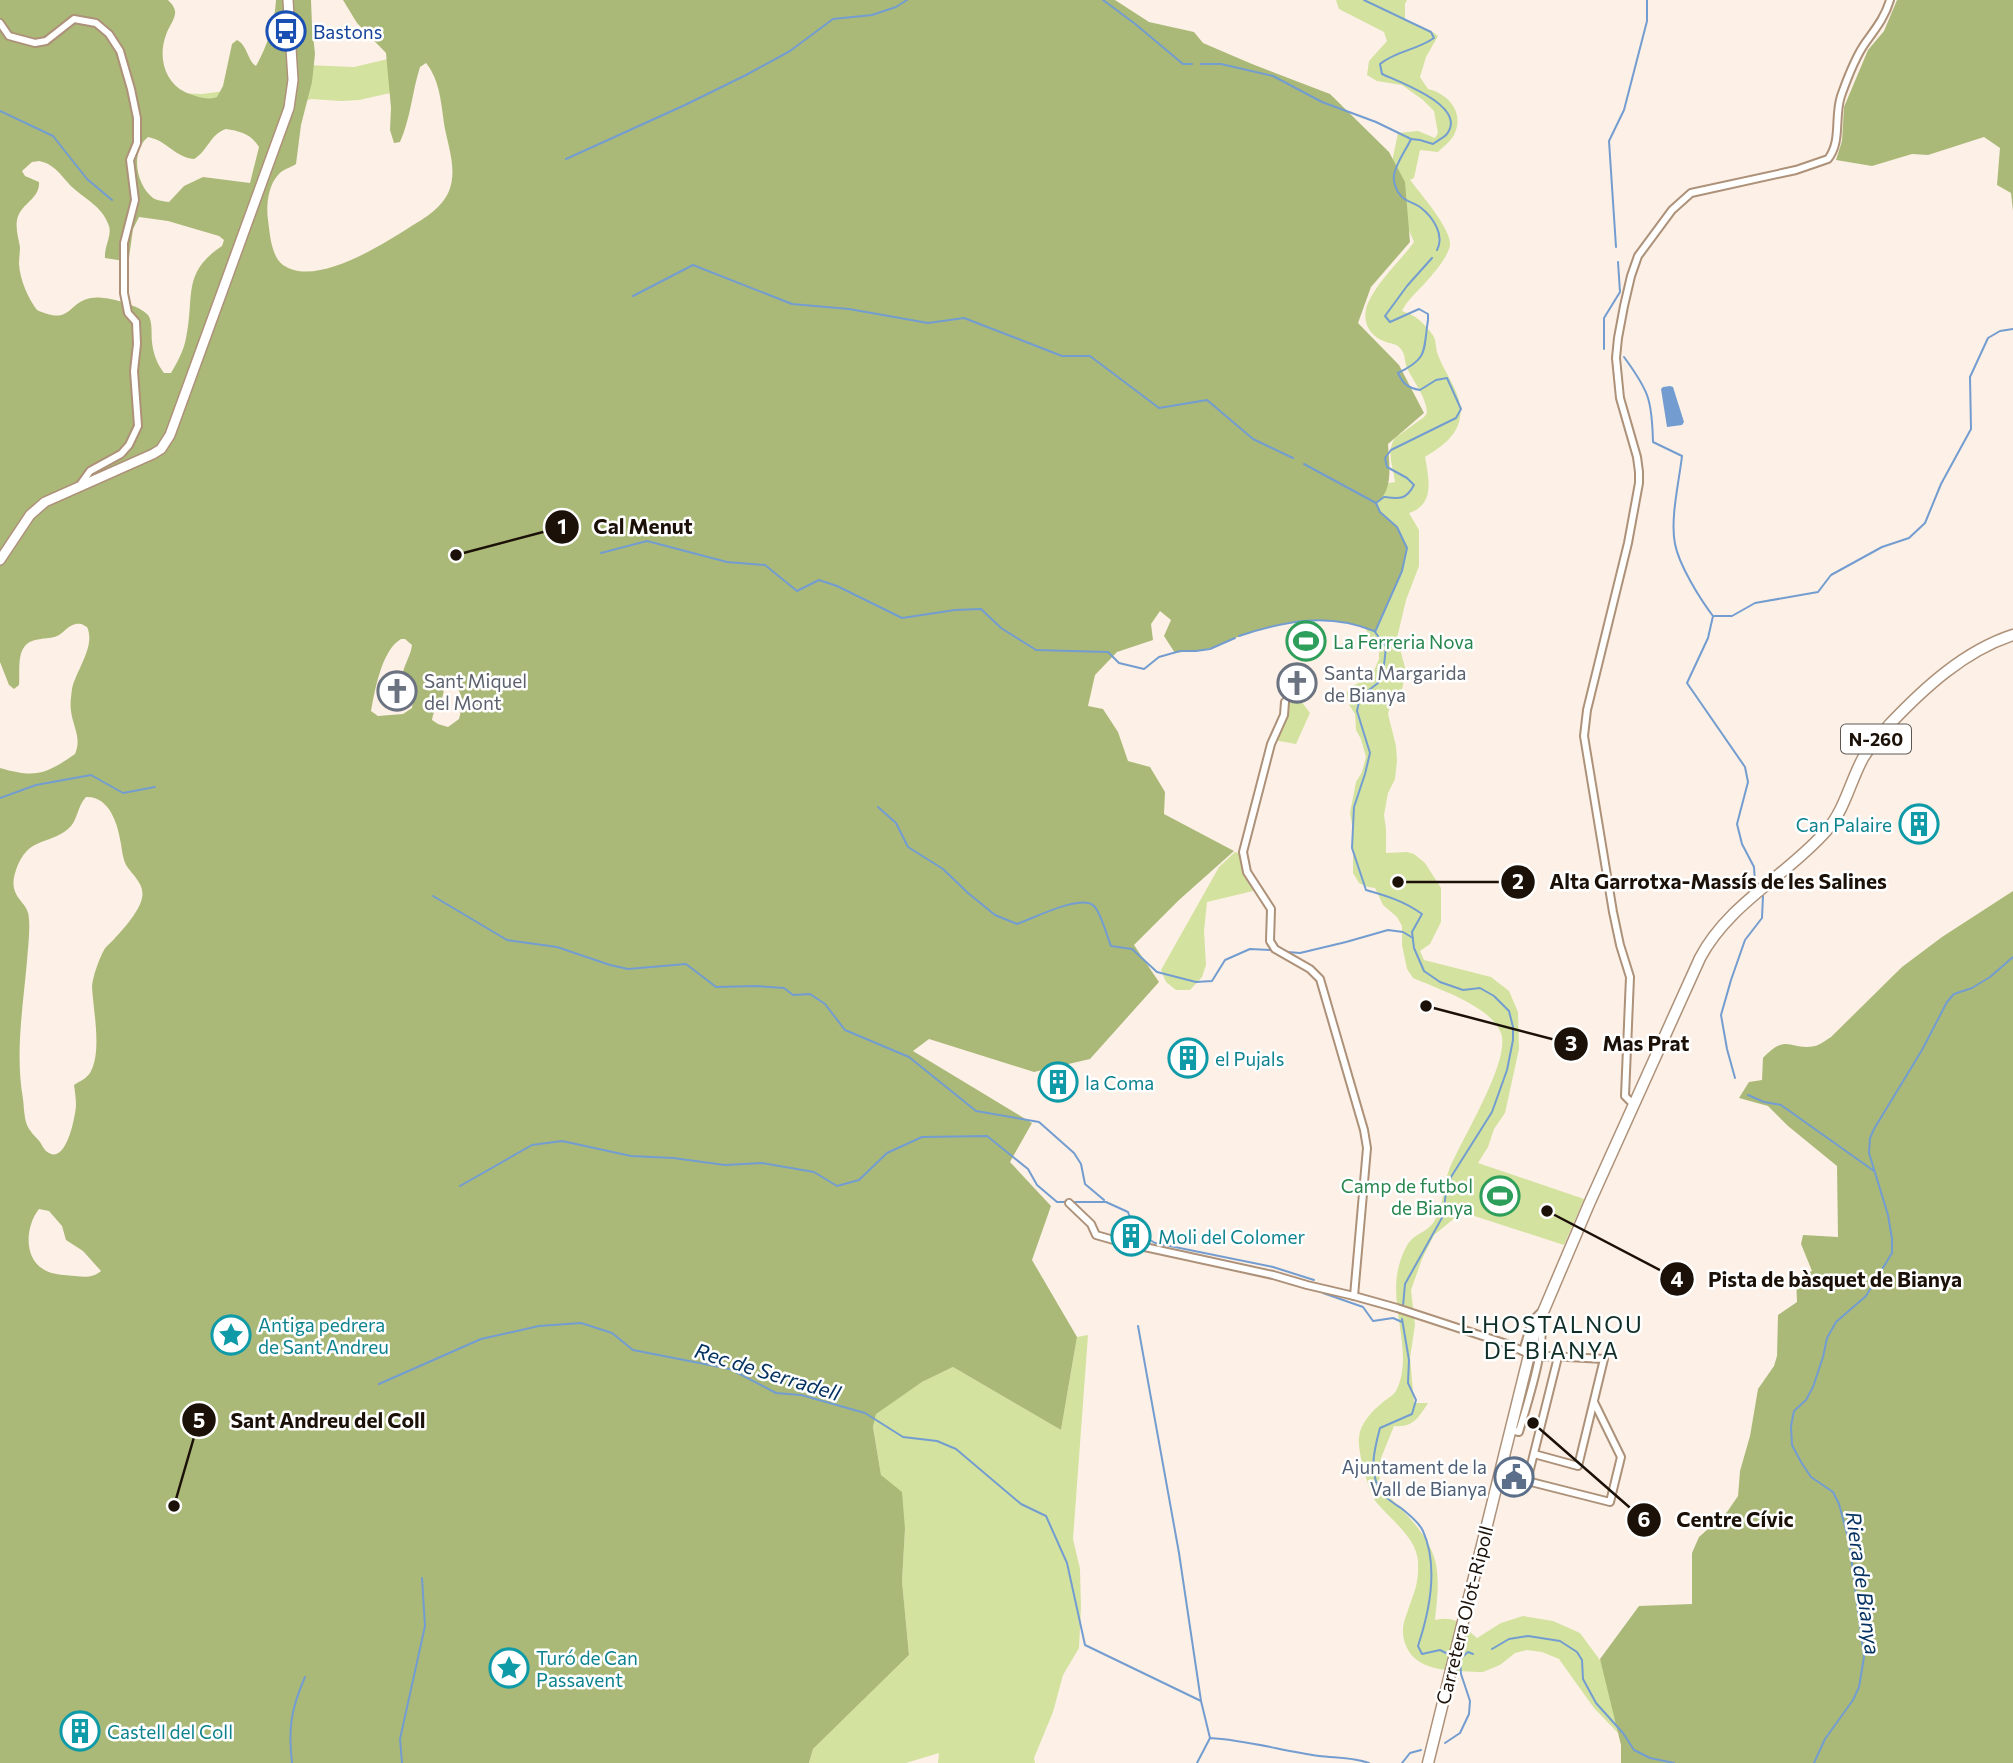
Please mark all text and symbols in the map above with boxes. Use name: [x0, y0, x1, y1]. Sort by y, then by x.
bus stop icon: Bastons: [265, 10, 307, 52]
place label: Bastons: [313, 20, 382, 43]
callout: Cal Menut: [544, 506, 707, 548]
text: 1: [557, 513, 567, 538]
text: Cal Menut: [593, 513, 693, 538]
sports icon: La Ferreria Nova: [1285, 620, 1327, 662]
place label: La Ferreria Nova: [1333, 630, 1474, 653]
place label: Santa Margarida de Bianya: [1324, 661, 1466, 706]
church icon: Santa Margarida de Bianya: [1276, 662, 1318, 704]
place label: Sant Miquel del Mont: [424, 669, 527, 714]
church icon: Sant Miquel del Mont: [376, 670, 418, 712]
road number: N-260: [1841, 724, 1911, 754]
building icon: Can Palaire: [1898, 803, 1940, 845]
place label: Can Palaire: [1796, 813, 1892, 836]
callout: Alta Garrotxa-Massís de les Salines: [1501, 861, 1901, 903]
text: 2: [1512, 868, 1524, 893]
text: Alta Garrotxa-Massís de les Salines: [1549, 868, 1887, 893]
callout: Mas Prat: [1554, 1023, 1704, 1065]
text: 3: [1565, 1030, 1577, 1055]
text: Mas Prat: [1603, 1030, 1690, 1055]
building icon: el Pujals: [1167, 1037, 1209, 1079]
place label: el Pujals: [1215, 1047, 1284, 1070]
building icon: la Coma: [1037, 1061, 1079, 1103]
place label: la Coma: [1085, 1071, 1154, 1094]
place label: Camp de futbol de Bianya: [1341, 1174, 1473, 1219]
sports icon: Camp de futbol de Bianya: [1479, 1175, 1521, 1217]
building icon: Moli del Colomer: [1110, 1215, 1152, 1257]
place label: Moli del Colomer: [1158, 1225, 1305, 1248]
callout: Pista de bàsquet de Bianya: [1659, 1258, 1976, 1300]
text: 4: [1671, 1266, 1684, 1291]
text: Pista de bàsquet de Bianya: [1708, 1266, 1962, 1291]
district label: L'HOSTALNOU DE BIANYA: [1460, 1310, 1644, 1364]
place label: Antiga pedrera de Sant Andreu: [258, 1313, 389, 1358]
place icon: Antiga pedrera de Sant Andreu: [210, 1314, 252, 1356]
water label: Rec de Serradell: [692, 1337, 844, 1405]
callout: Sant Andreu del Coll: [181, 1399, 439, 1441]
text: 5: [193, 1407, 205, 1432]
text: Sant Andreu del Coll: [230, 1407, 426, 1432]
place label: Ajuntament de la Vall de Bianya: [1342, 1455, 1487, 1500]
public building icon: Ajuntament de la Vall de Bianya: [1493, 1456, 1535, 1498]
callout: Centre Cívic: [1627, 1499, 1807, 1541]
text: 6: [1638, 1506, 1651, 1531]
text: Centre Cívic: [1676, 1506, 1794, 1531]
water label: Riera de Bianya: [1842, 1510, 1886, 1656]
street label: Carretera Olot-Ripoll: [1431, 1523, 1497, 1707]
place label: Turó de Can Passavent: [536, 1646, 638, 1691]
place icon: Turó de Can Passavent: [488, 1647, 530, 1689]
building icon: Castell del Coll: [59, 1710, 101, 1752]
place label: Castell del Coll: [107, 1720, 233, 1743]

